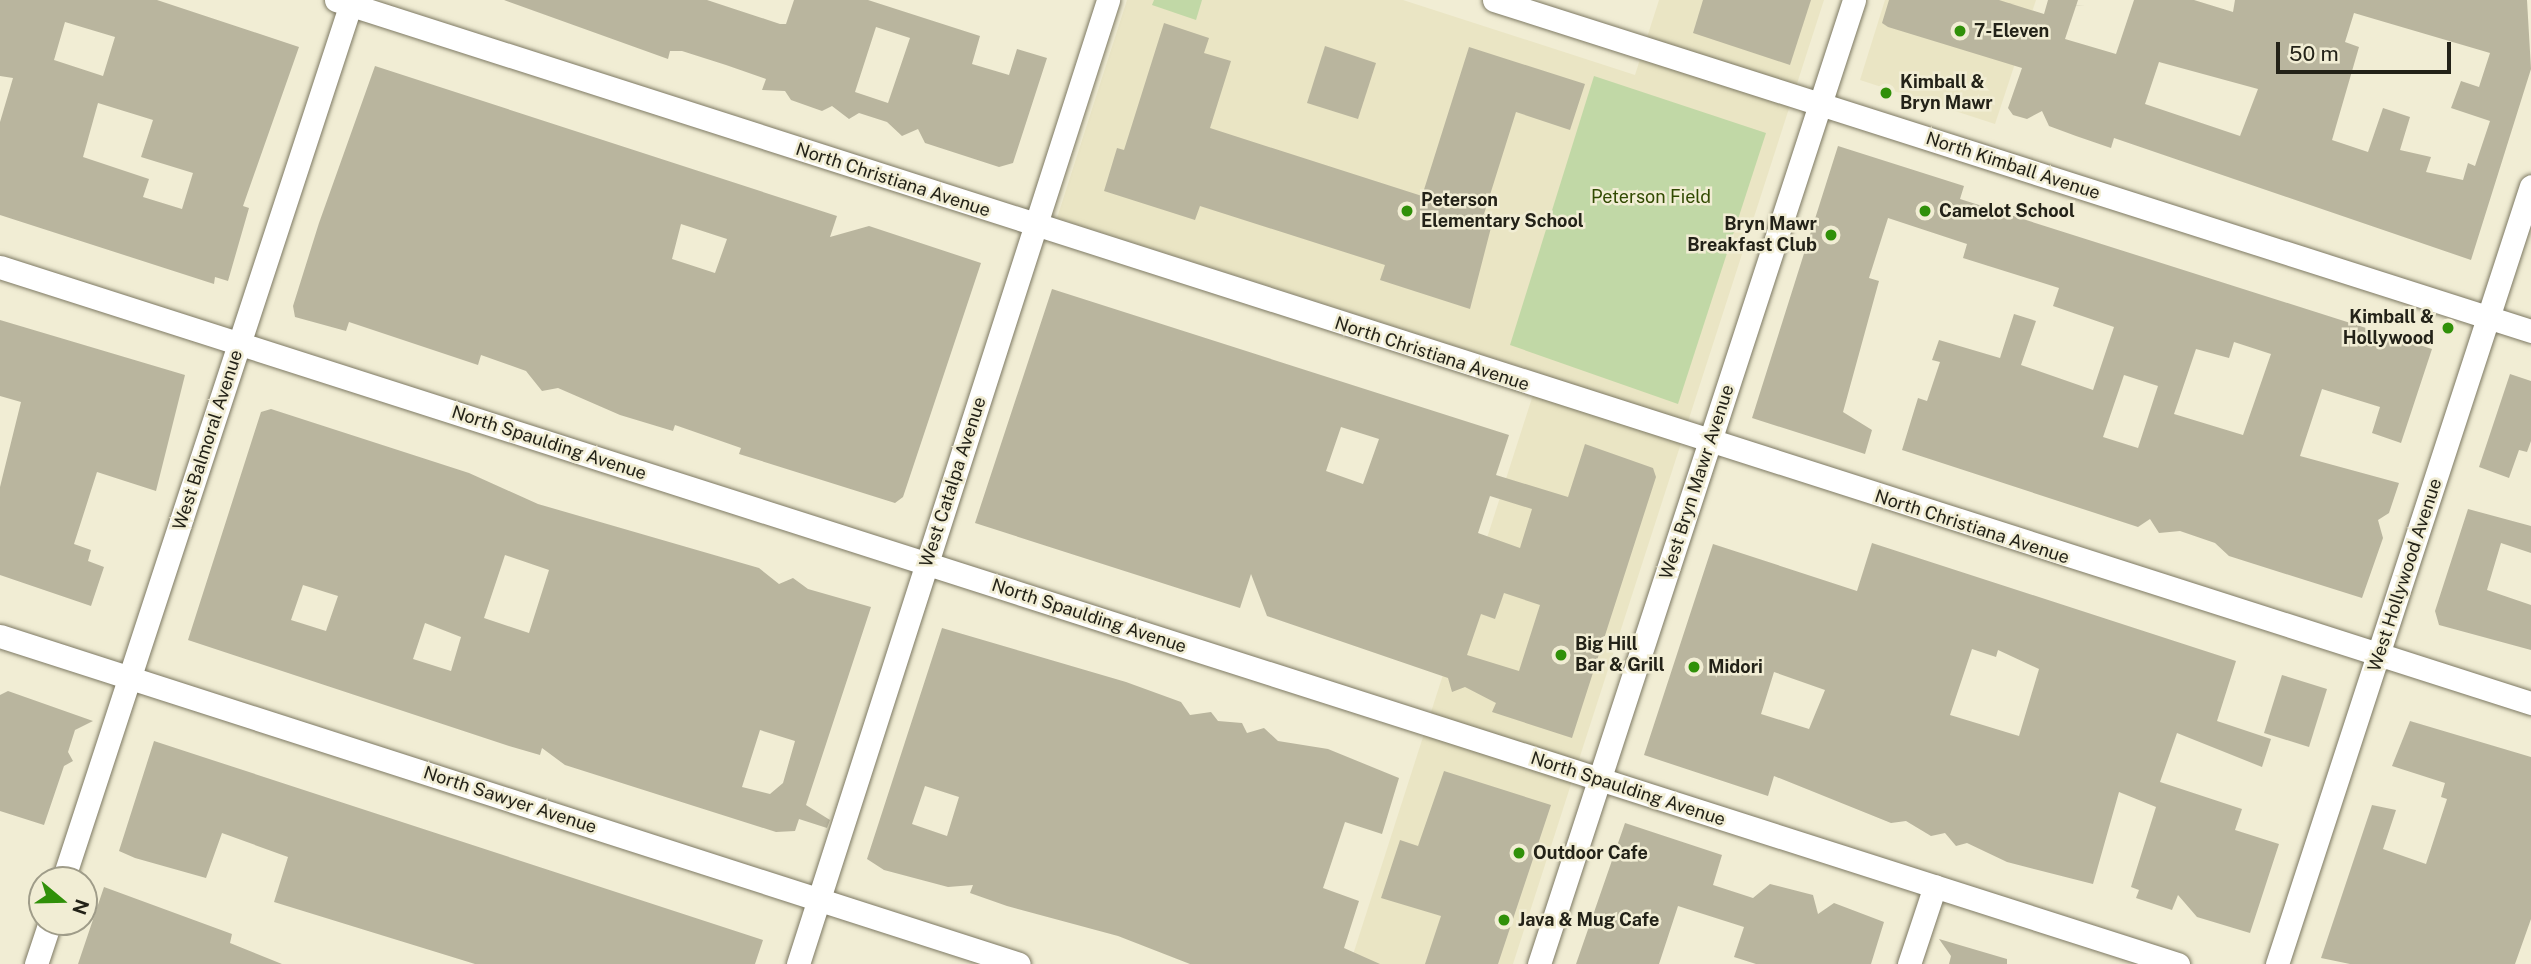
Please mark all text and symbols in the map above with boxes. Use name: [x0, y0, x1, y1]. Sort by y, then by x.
place label: 7-Eleven: [1974, 20, 2049, 42]
marker: 7-Eleven: [1952, 23, 1968, 39]
scale bar: [2279, 28, 2454, 72]
text: 50 m: [2289, 41, 2339, 66]
place label: Kimball & Bryn Mawr: [1900, 72, 1993, 114]
marker: Kimball & Bryn Mawr: [1878, 85, 1894, 101]
street label: North Kimball Avenue: [1923, 128, 2103, 204]
street label: North Christiana Avenue: [793, 138, 993, 222]
park label: Peterson Field: [1591, 186, 1711, 208]
place label: Peterson Elementary School: [1421, 190, 1584, 232]
place label: Camelot School: [1939, 200, 2075, 222]
marker: Peterson Elementary School: [1399, 203, 1415, 219]
marker: Camelot School: [1917, 203, 1933, 219]
place label: Bryn Mawr Breakfast Club: [1687, 214, 1817, 256]
marker: Bryn Mawr Breakfast Club: [1823, 227, 1839, 243]
place label: Kimball & Hollywood: [2343, 307, 2434, 350]
street label: North Christiana Avenue: [1332, 312, 1532, 396]
marker: Kimball & Hollywood: [2440, 320, 2456, 336]
street label: West Balmoral Avenue: [169, 347, 247, 533]
street label: West Bryn Mawr Avenue: [1655, 382, 1739, 582]
street label: West Catalpa Avenue: [915, 394, 991, 570]
street label: North Spaulding Avenue: [449, 401, 649, 485]
street label: West Hollywood Avenue: [2364, 476, 2446, 674]
street label: North Christiana Avenue: [1872, 485, 2072, 569]
street label: North Spaulding Avenue: [989, 574, 1189, 658]
place label: Big Hill Bar & Grill: [1575, 634, 1665, 676]
marker: Big Hill Bar & Grill: [1553, 647, 1569, 663]
place label: Midori: [1708, 656, 1763, 678]
marker: Midori: [1686, 659, 1702, 675]
street label: North Spaulding Avenue: [1528, 747, 1728, 831]
street label: North Sawyer Avenue: [421, 762, 599, 838]
place label: Outdoor Cafe: [1533, 842, 1648, 864]
marker: Outdoor Cafe: [1511, 845, 1527, 861]
north arrow: [28, 866, 98, 936]
text: N: [68, 897, 94, 918]
place label: Java & Mug Cafe: [1518, 909, 1659, 931]
marker: Java & Mug Cafe: [1496, 912, 1512, 928]

